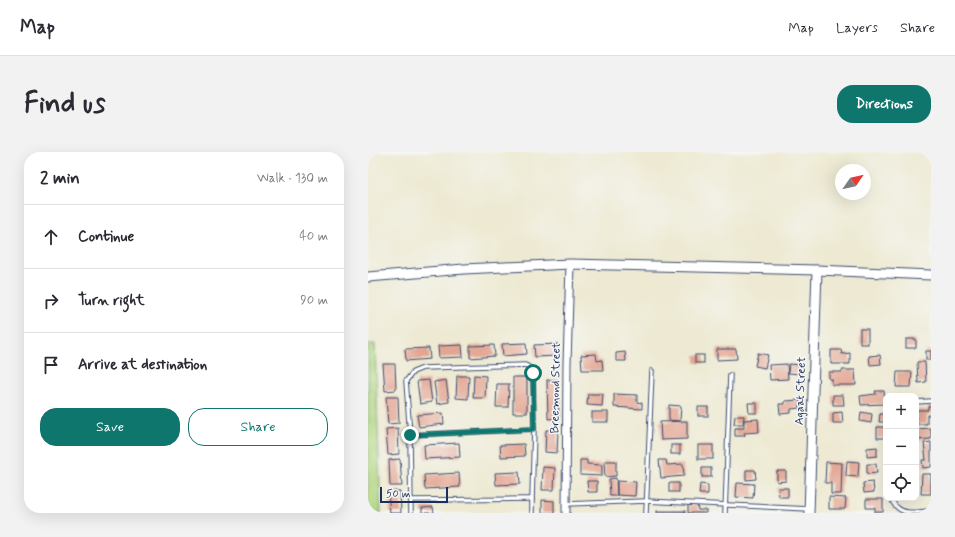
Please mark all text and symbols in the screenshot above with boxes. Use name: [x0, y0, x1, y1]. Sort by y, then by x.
text: Map: [20, 15, 55, 40]
text: Map: [788, 19, 814, 37]
text: Layers: [836, 19, 878, 37]
text: Share: [900, 19, 935, 37]
button: Directions: [837, 85, 931, 123]
text: Find us: [24, 86, 105, 123]
north arrow: [835, 164, 871, 200]
text: 2 min: [40, 167, 80, 189]
text: Walk · 130 m: [257, 170, 328, 187]
icon: ahead: [40, 226, 62, 248]
text: Continue: [78, 227, 134, 247]
text: 40 m: [299, 228, 328, 245]
icon: right: [40, 290, 62, 312]
text: Turn right: [78, 291, 145, 311]
text: 90 m: [300, 292, 328, 309]
street label: Breemond Street: [547, 342, 565, 434]
icon: arrive: [40, 354, 62, 376]
text: Arrive at destination: [78, 355, 207, 375]
street label: Agaat Street: [792, 356, 810, 425]
route start: [524, 364, 542, 382]
map controls: [883, 393, 919, 501]
button: +: [883, 393, 919, 429]
button: Save: [40, 408, 180, 446]
button: Share: [188, 408, 328, 446]
route end: [401, 426, 419, 444]
button: −: [883, 429, 919, 465]
button: locate: [883, 465, 919, 501]
scale bar: [380, 485, 448, 504]
text: 50 m: [386, 487, 411, 501]

